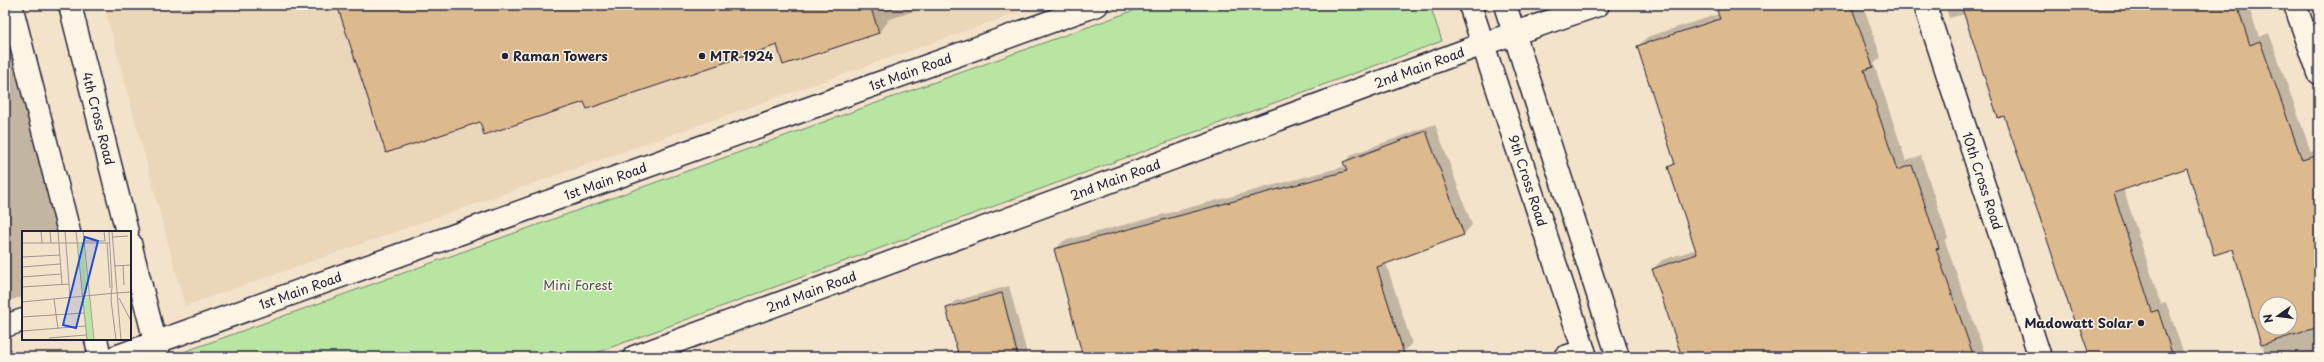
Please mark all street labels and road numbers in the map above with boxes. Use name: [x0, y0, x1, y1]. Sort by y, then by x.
street label: 2nd Main Road: [1371, 42, 1467, 92]
street label: 1st Main Road: [866, 48, 954, 95]
street label: 4th Cross Road: [78, 70, 120, 167]
street label: 10th Cross Road: [1958, 129, 2008, 232]
street label: 9th Cross Road: [1504, 132, 1552, 229]
street label: 2nd Main Road: [1067, 154, 1163, 204]
street label: 1st Main Road: [561, 157, 649, 204]
street label: 1st Main Road: [256, 266, 344, 314]
street label: 2nd Main Road: [763, 266, 859, 316]

